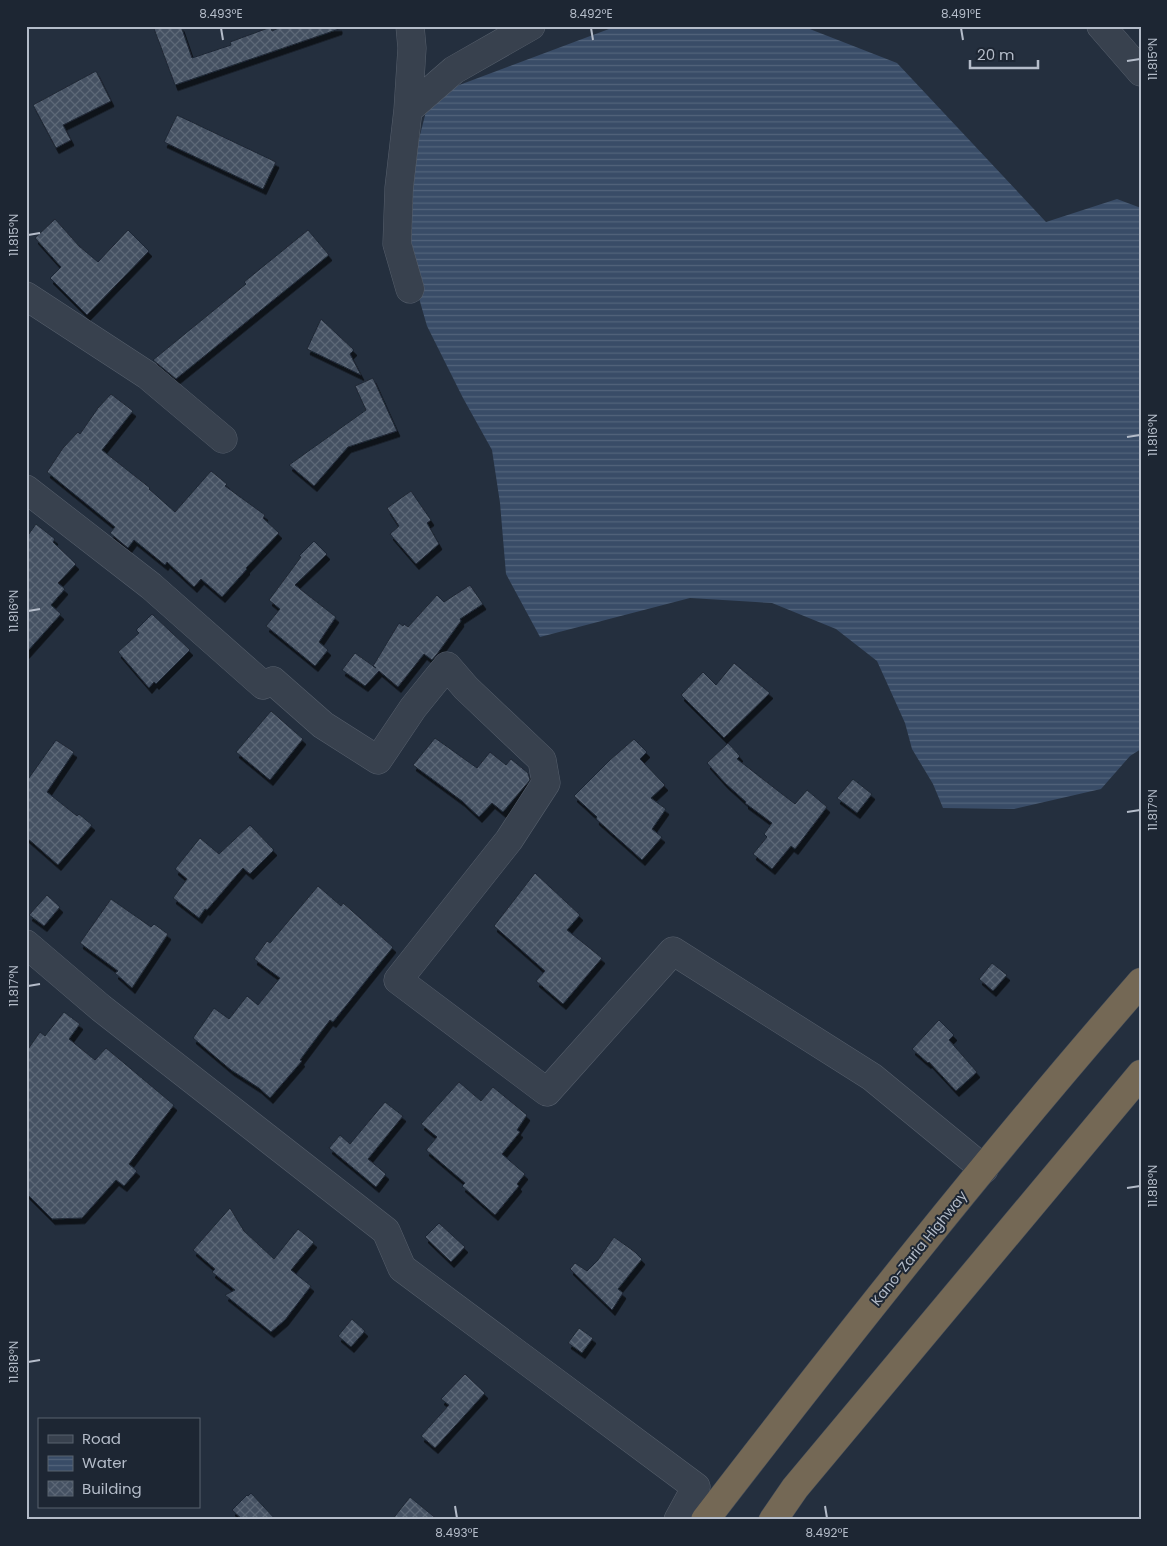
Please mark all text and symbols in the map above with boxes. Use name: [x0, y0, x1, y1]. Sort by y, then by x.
text: 8.493°E: [199, 5, 243, 22]
text: 8.492°E: [569, 5, 613, 22]
text: 8.491°E: [941, 5, 981, 22]
scale bar: [970, 38, 1037, 70]
text: 11.815°N: [1144, 38, 1161, 80]
text: 20 m: [977, 44, 1015, 65]
text: 11.815°N: [5, 214, 22, 256]
text: 11.816°N: [1144, 414, 1161, 456]
text: 11.816°N: [5, 590, 22, 632]
text: 11.817°N: [1144, 789, 1161, 831]
text: 11.817°N: [5, 965, 22, 1007]
text: 11.818°N: [1144, 1165, 1161, 1207]
street label: Kano-Zaria Highway: [866, 1186, 972, 1310]
text: 11.818°N: [5, 1341, 22, 1383]
legend: [38, 1418, 200, 1508]
text: Road: [82, 1428, 121, 1449]
text: Water: [82, 1452, 128, 1473]
text: Building: [82, 1478, 142, 1499]
text: 8.493°E: [435, 1524, 479, 1541]
text: 8.492°E: [805, 1524, 849, 1541]

